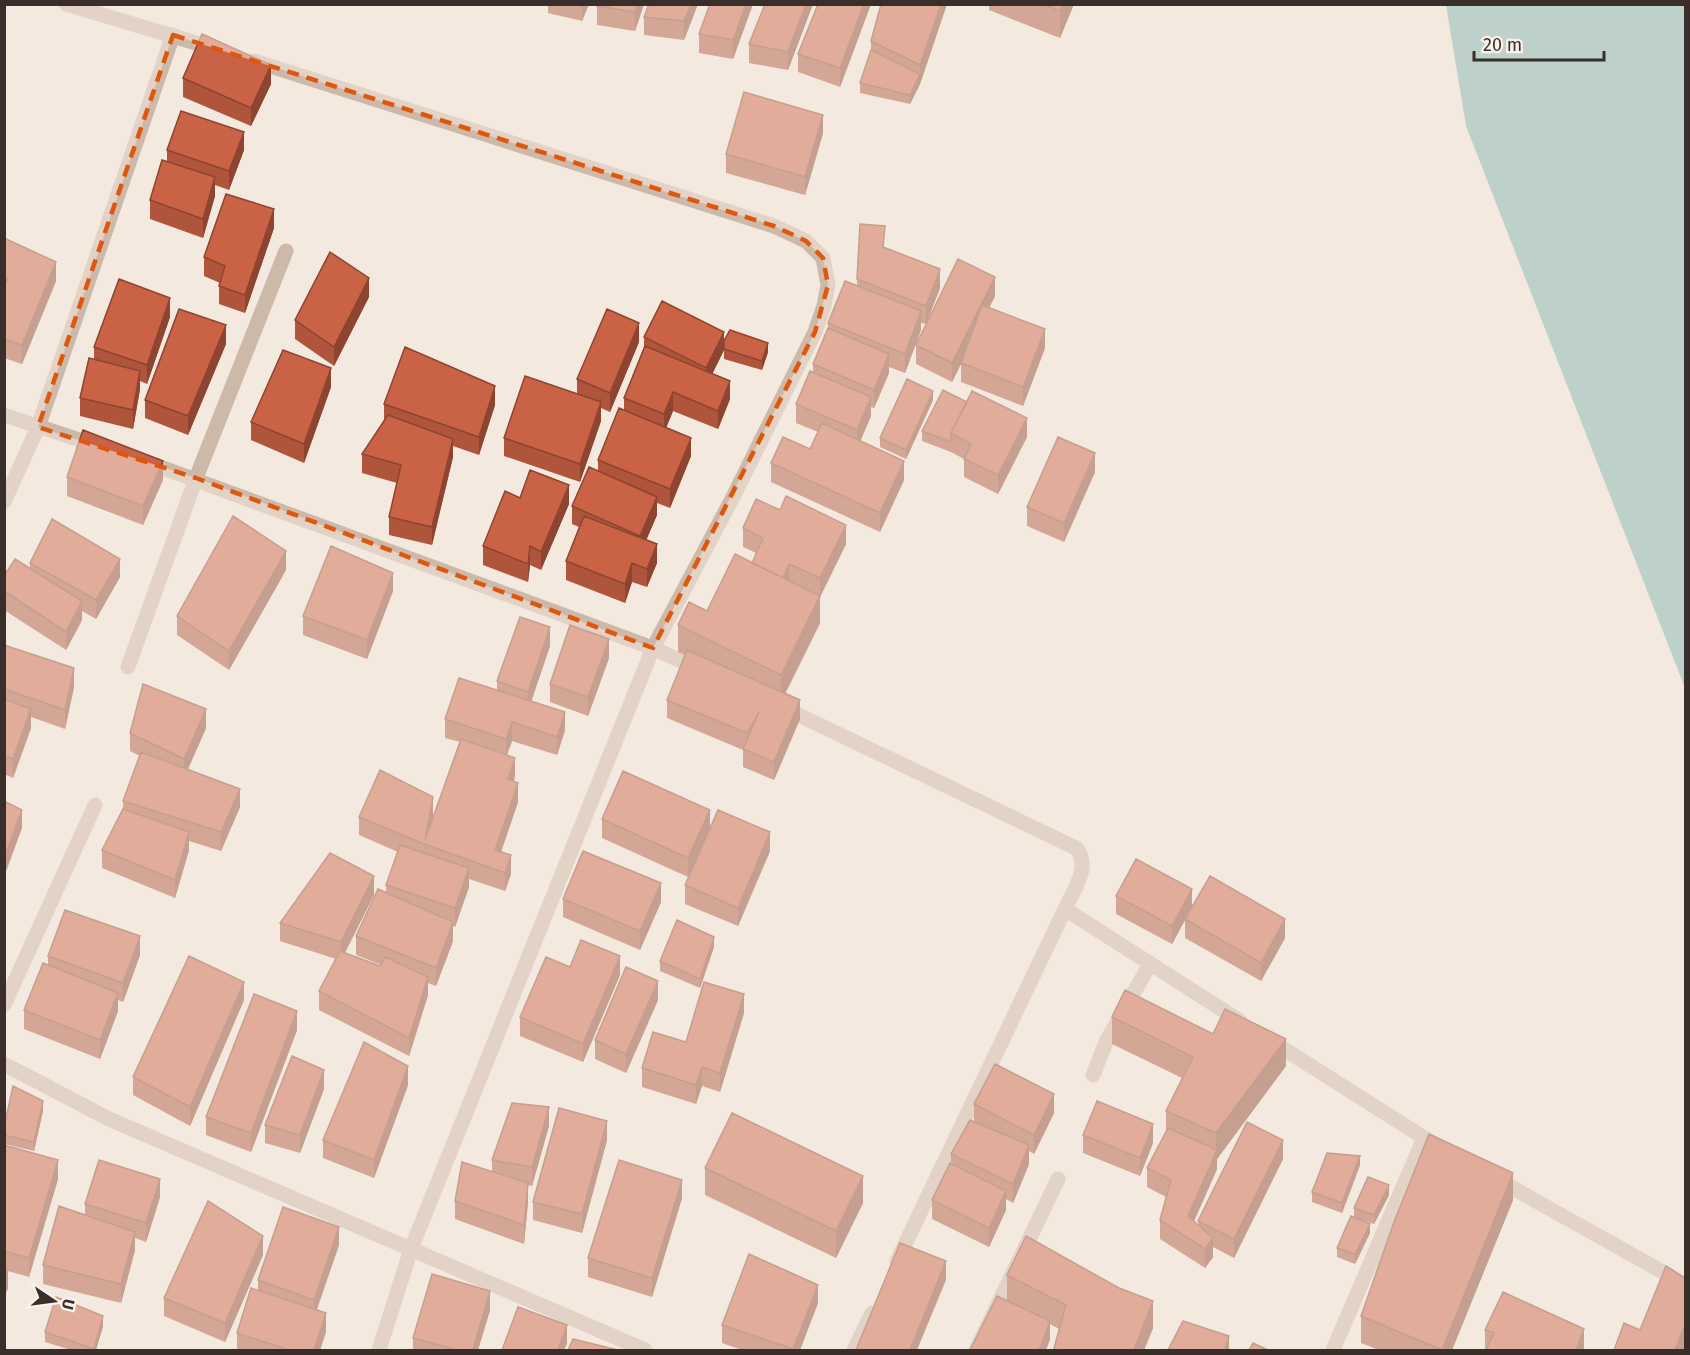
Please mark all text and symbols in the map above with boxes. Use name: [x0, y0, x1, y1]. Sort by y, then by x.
scale bar: [1474, 24, 1604, 62]
text: 20 m: [1483, 34, 1522, 56]
north arrow: [24, 1271, 84, 1331]
text: U: [58, 1297, 79, 1311]

